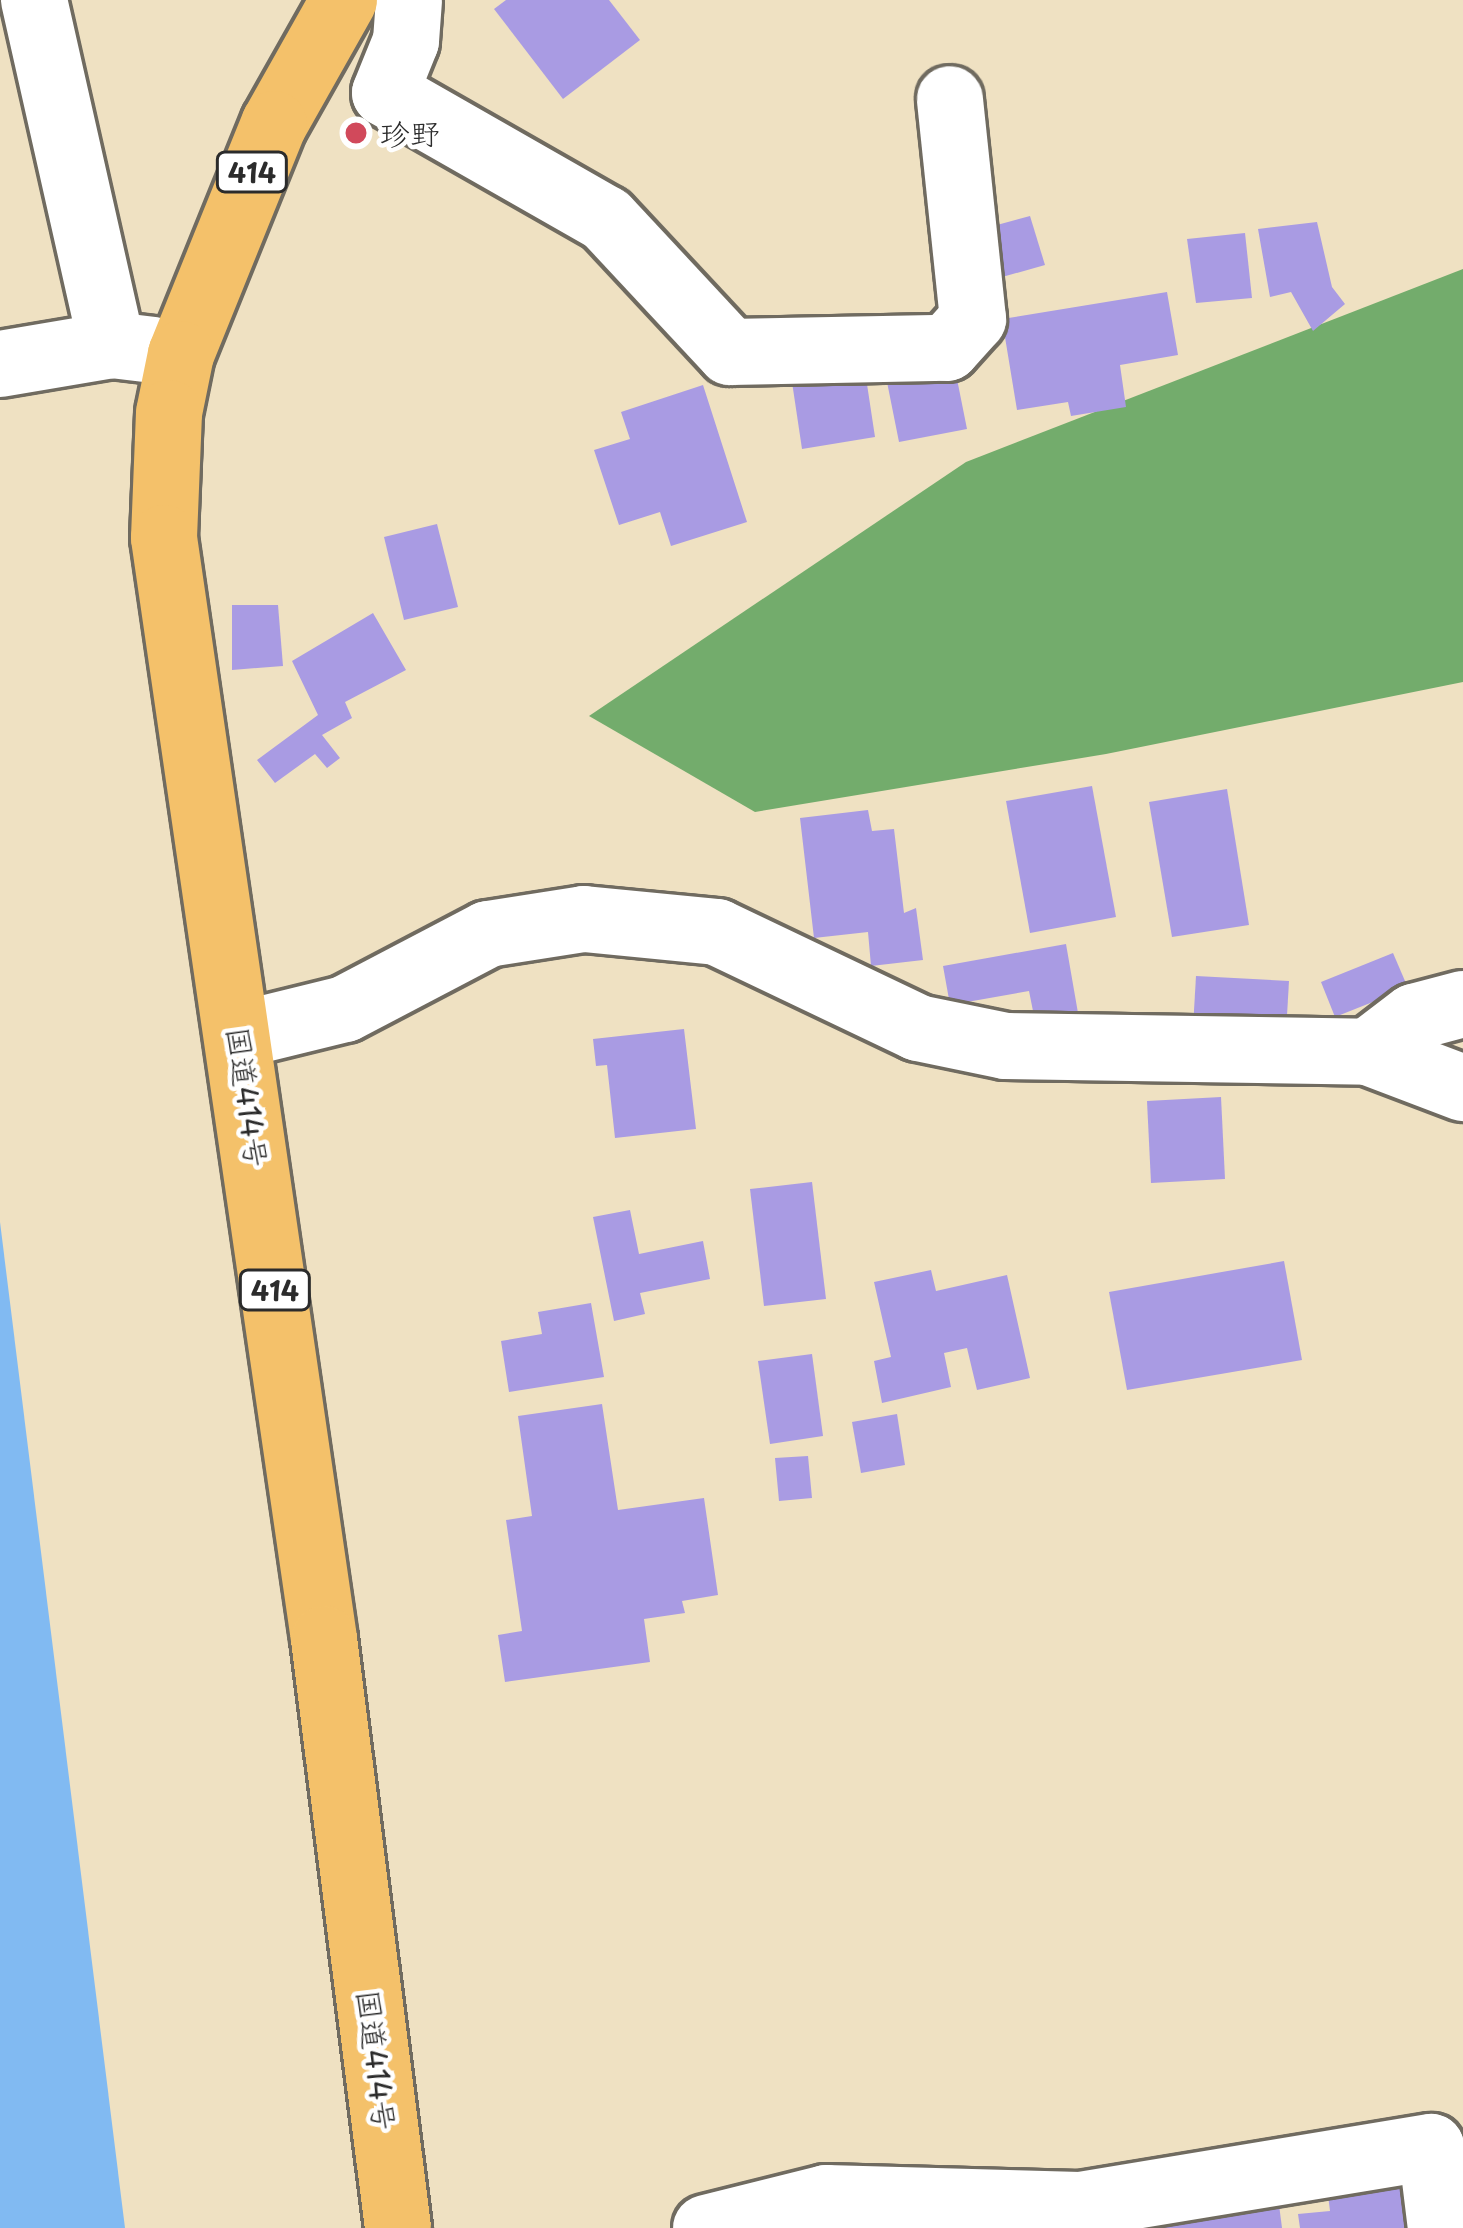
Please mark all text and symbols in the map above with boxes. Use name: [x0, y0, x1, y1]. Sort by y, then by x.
place label: 珍野: [380, 115, 440, 151]
marker: 珍野: [343, 120, 369, 146]
road number: 414: [213, 151, 291, 193]
street label: 国道414号: [220, 1025, 276, 1169]
road number: 414: [236, 1269, 314, 1311]
street label: 国道414号: [351, 1988, 403, 2132]

